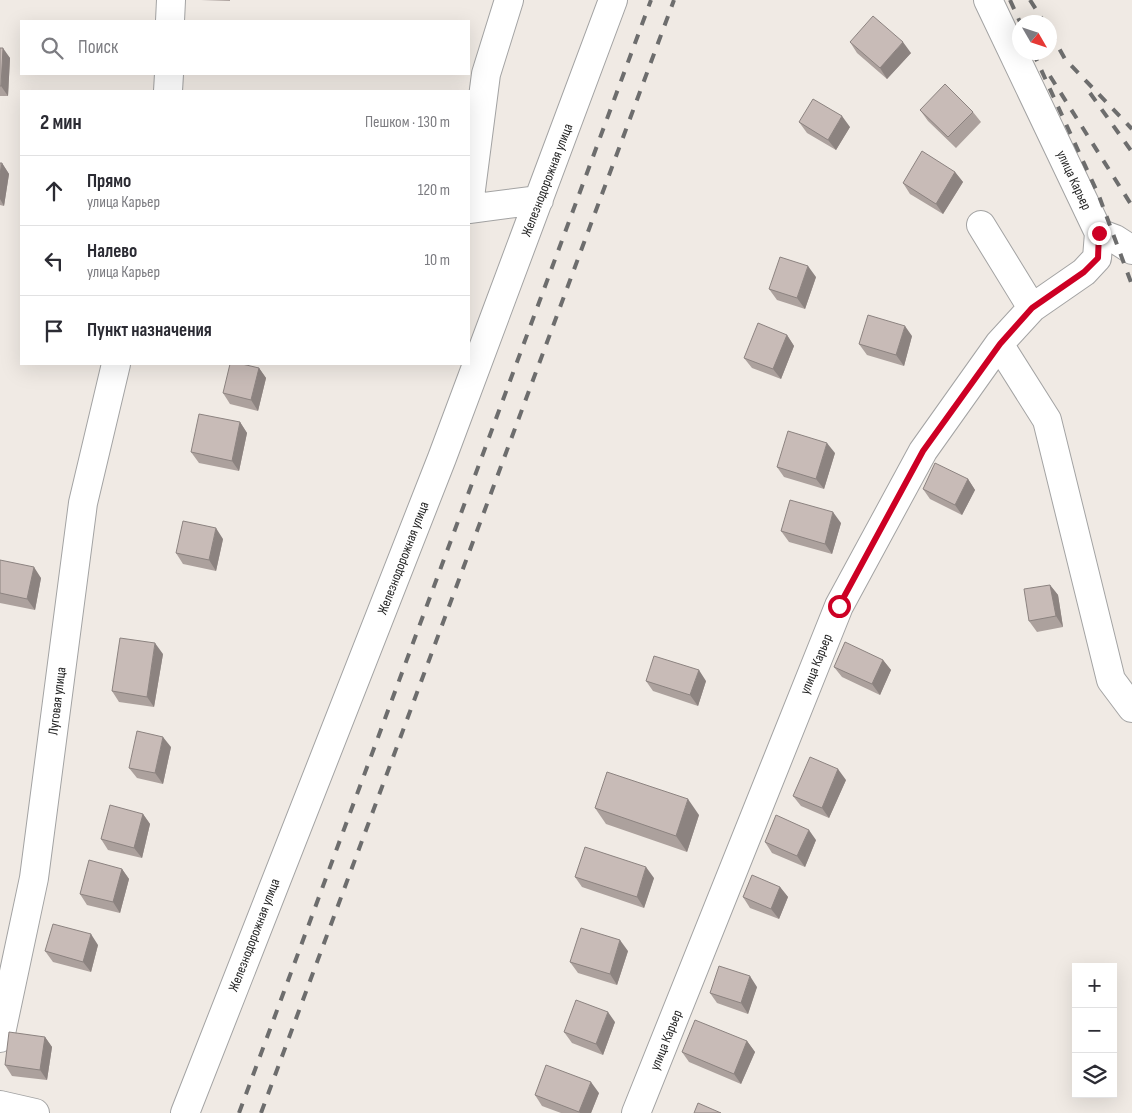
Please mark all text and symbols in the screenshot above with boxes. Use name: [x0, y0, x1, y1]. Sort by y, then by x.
north arrow: [1012, 15, 1057, 60]
search box: [20, 20, 470, 75]
icon: search: [38, 34, 66, 62]
text: Поиск: [78, 36, 118, 59]
text: 2 мин: [40, 110, 82, 135]
text: Пешком · 130 m: [365, 113, 450, 132]
street label: Железнодорожная улица: [518, 121, 576, 239]
street label: улица Карьер: [1053, 147, 1095, 213]
text: Прямо: [87, 170, 131, 193]
icon: ahead: [40, 177, 68, 205]
text: 120 m: [418, 181, 450, 200]
text: улица Карьер: [87, 193, 160, 212]
route end: [1088, 222, 1111, 245]
text: Налево: [87, 240, 137, 263]
icon: left: [40, 247, 68, 275]
text: 10 m: [424, 251, 450, 270]
text: улица Карьер: [87, 263, 160, 282]
icon: arrive: [40, 317, 68, 345]
text: Пункт назначения: [87, 319, 212, 342]
street label: Железнодорожная улица: [374, 499, 432, 617]
route start: [828, 595, 851, 618]
street label: улица Карьер: [796, 631, 836, 697]
street label: Луговая улица: [44, 666, 70, 736]
street label: Железнодорожная улица: [225, 876, 283, 994]
map controls: [1072, 963, 1117, 1098]
button: +: [1072, 963, 1117, 1008]
street label: улица Карьер: [646, 1007, 686, 1073]
button: −: [1072, 1008, 1117, 1053]
button: layers: [1072, 1053, 1117, 1098]

